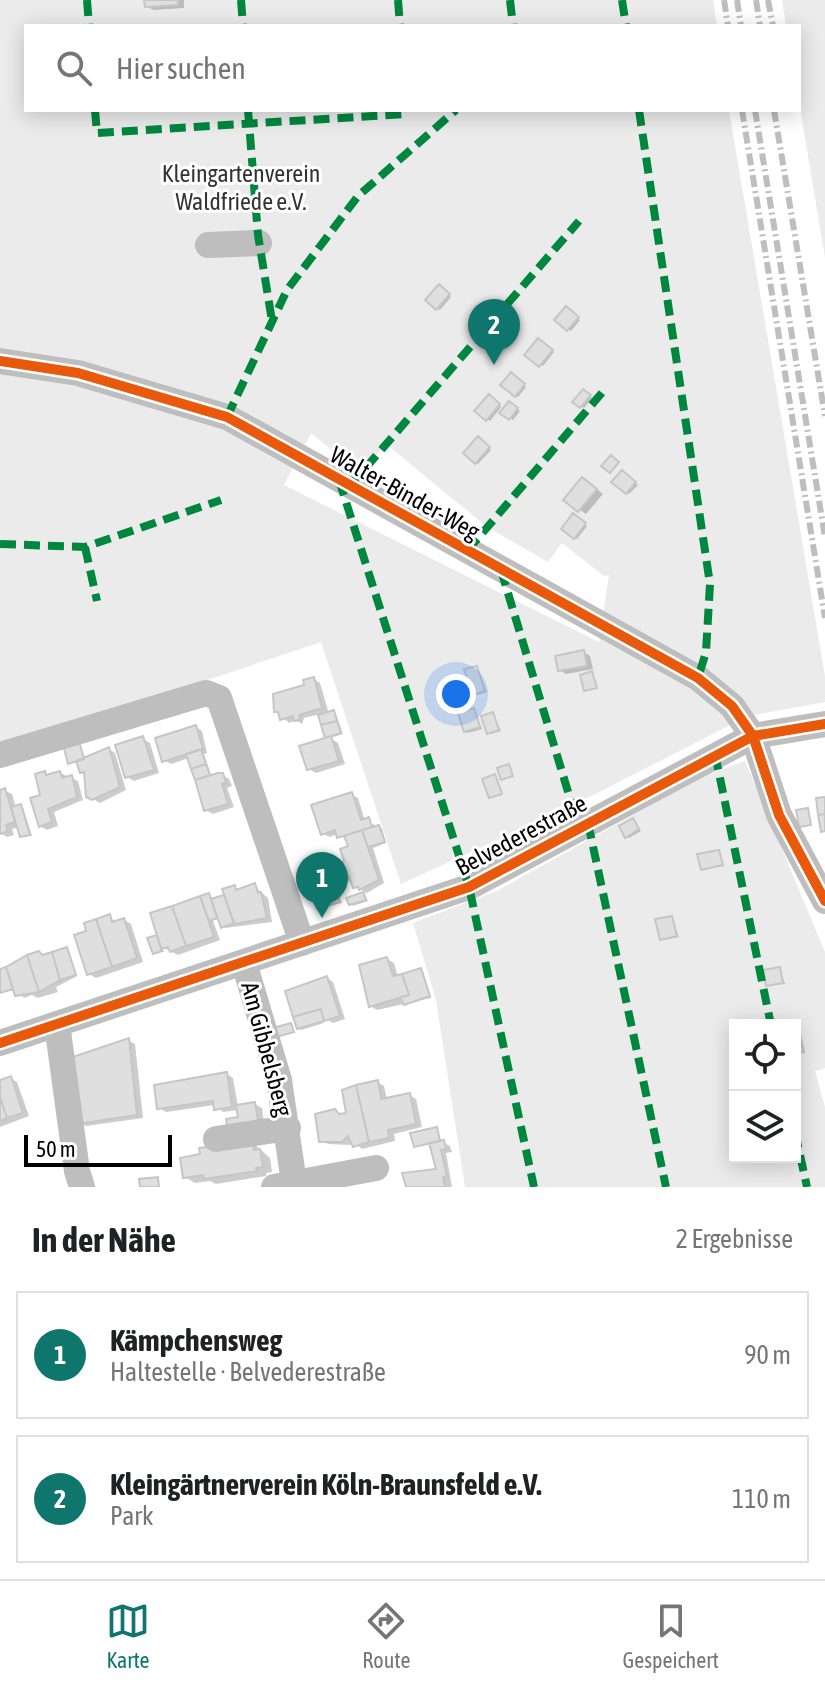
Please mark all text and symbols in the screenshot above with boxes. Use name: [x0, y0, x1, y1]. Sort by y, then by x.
search box: [24, 24, 801, 112]
icon: search: [52, 46, 96, 90]
text: Hier suchen: [116, 51, 246, 85]
park label: Kleingartenverein Waldfriede e.V.: [162, 160, 320, 215]
pin: 2: [468, 299, 520, 365]
street label: Walter-Binder-Weg: [326, 441, 485, 546]
your location: [436, 674, 476, 714]
street label: Belvederestraße: [451, 789, 591, 881]
pin: 1: [296, 852, 348, 918]
street label: Am Gibbelsberg: [236, 979, 298, 1120]
map controls: [729, 1019, 801, 1163]
button: locate: [729, 1019, 801, 1091]
button: layers: [729, 1091, 801, 1163]
scale bar: [24, 1131, 172, 1167]
text: 50 m: [36, 1136, 76, 1162]
text: In der Nähe: [32, 1220, 176, 1259]
text: 2 Ergebnisse: [676, 1224, 793, 1254]
text: Kämpchensweg: [110, 1323, 282, 1357]
text: 1: [54, 1340, 66, 1370]
text: 90 m: [744, 1340, 791, 1370]
text: Haltestelle · Belvederestraße: [110, 1357, 386, 1387]
text: Kleingärtnerverein Köln-Braunsfeld e.V.: [110, 1467, 542, 1501]
text: 2: [54, 1484, 66, 1514]
text: 110 m: [732, 1484, 791, 1514]
text: Park: [110, 1501, 153, 1531]
tab: Karte: [106, 1599, 150, 1673]
tab: Route: [362, 1599, 410, 1673]
tab: Gespeichert: [623, 1599, 719, 1673]

